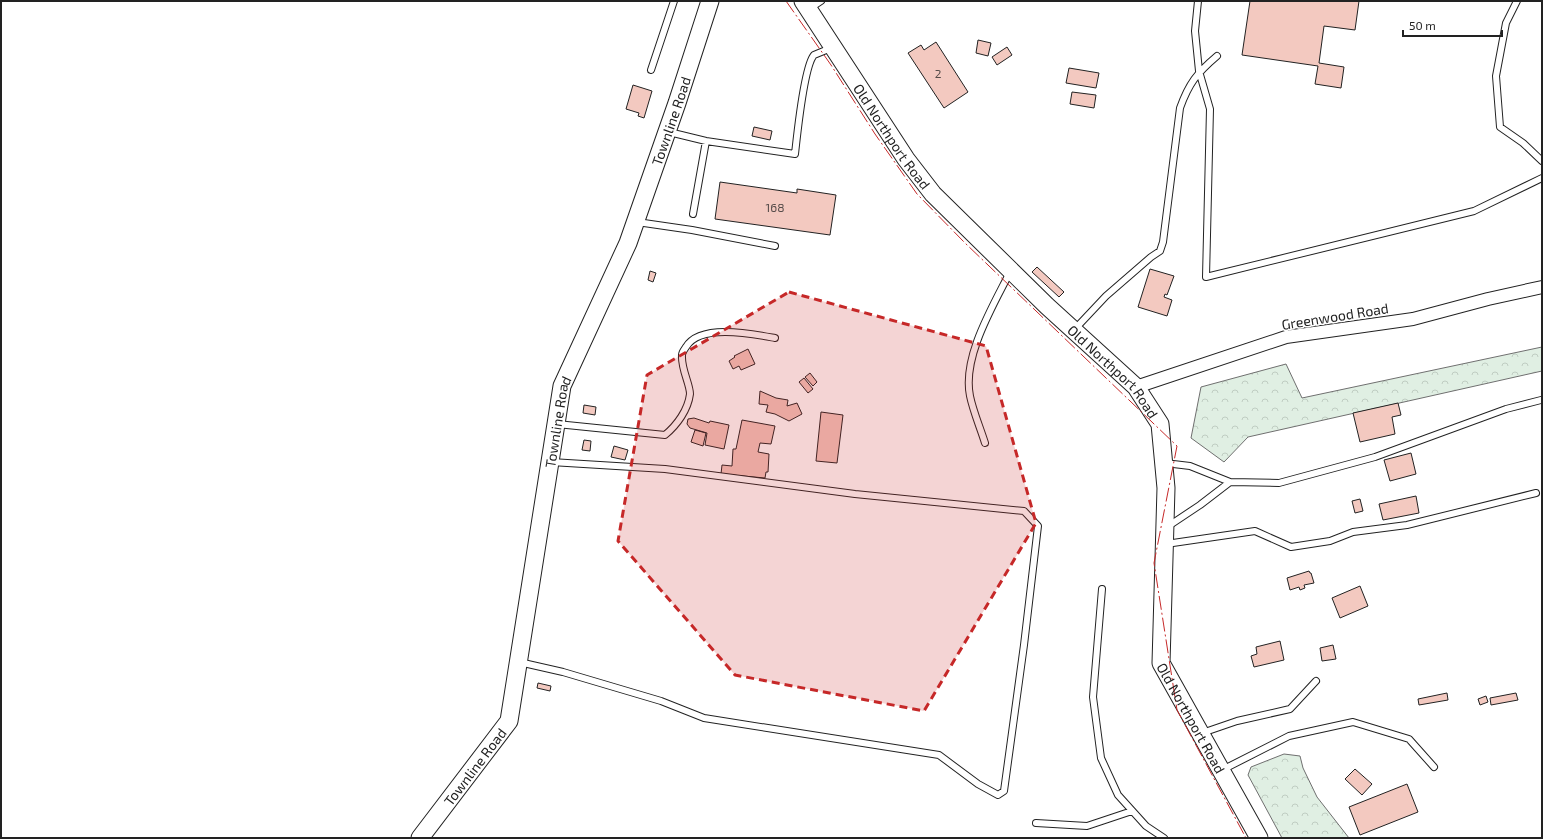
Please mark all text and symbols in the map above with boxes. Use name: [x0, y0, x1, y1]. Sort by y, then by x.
scale bar: [1403, 12, 1502, 38]
text: 50 m: [1409, 18, 1436, 32]
house number: 2: [935, 66, 942, 80]
street label: Townline Road: [647, 74, 694, 168]
street label: Old Northport Road: [850, 80, 934, 192]
house number: 168: [766, 200, 784, 214]
street label: Greenwood Road: [1280, 299, 1390, 333]
street label: Old Northport Road: [1064, 321, 1162, 421]
street label: Townline Road: [541, 373, 574, 469]
street label: Old Northport Road: [1154, 659, 1229, 776]
street label: Townline Road: [440, 724, 509, 808]

